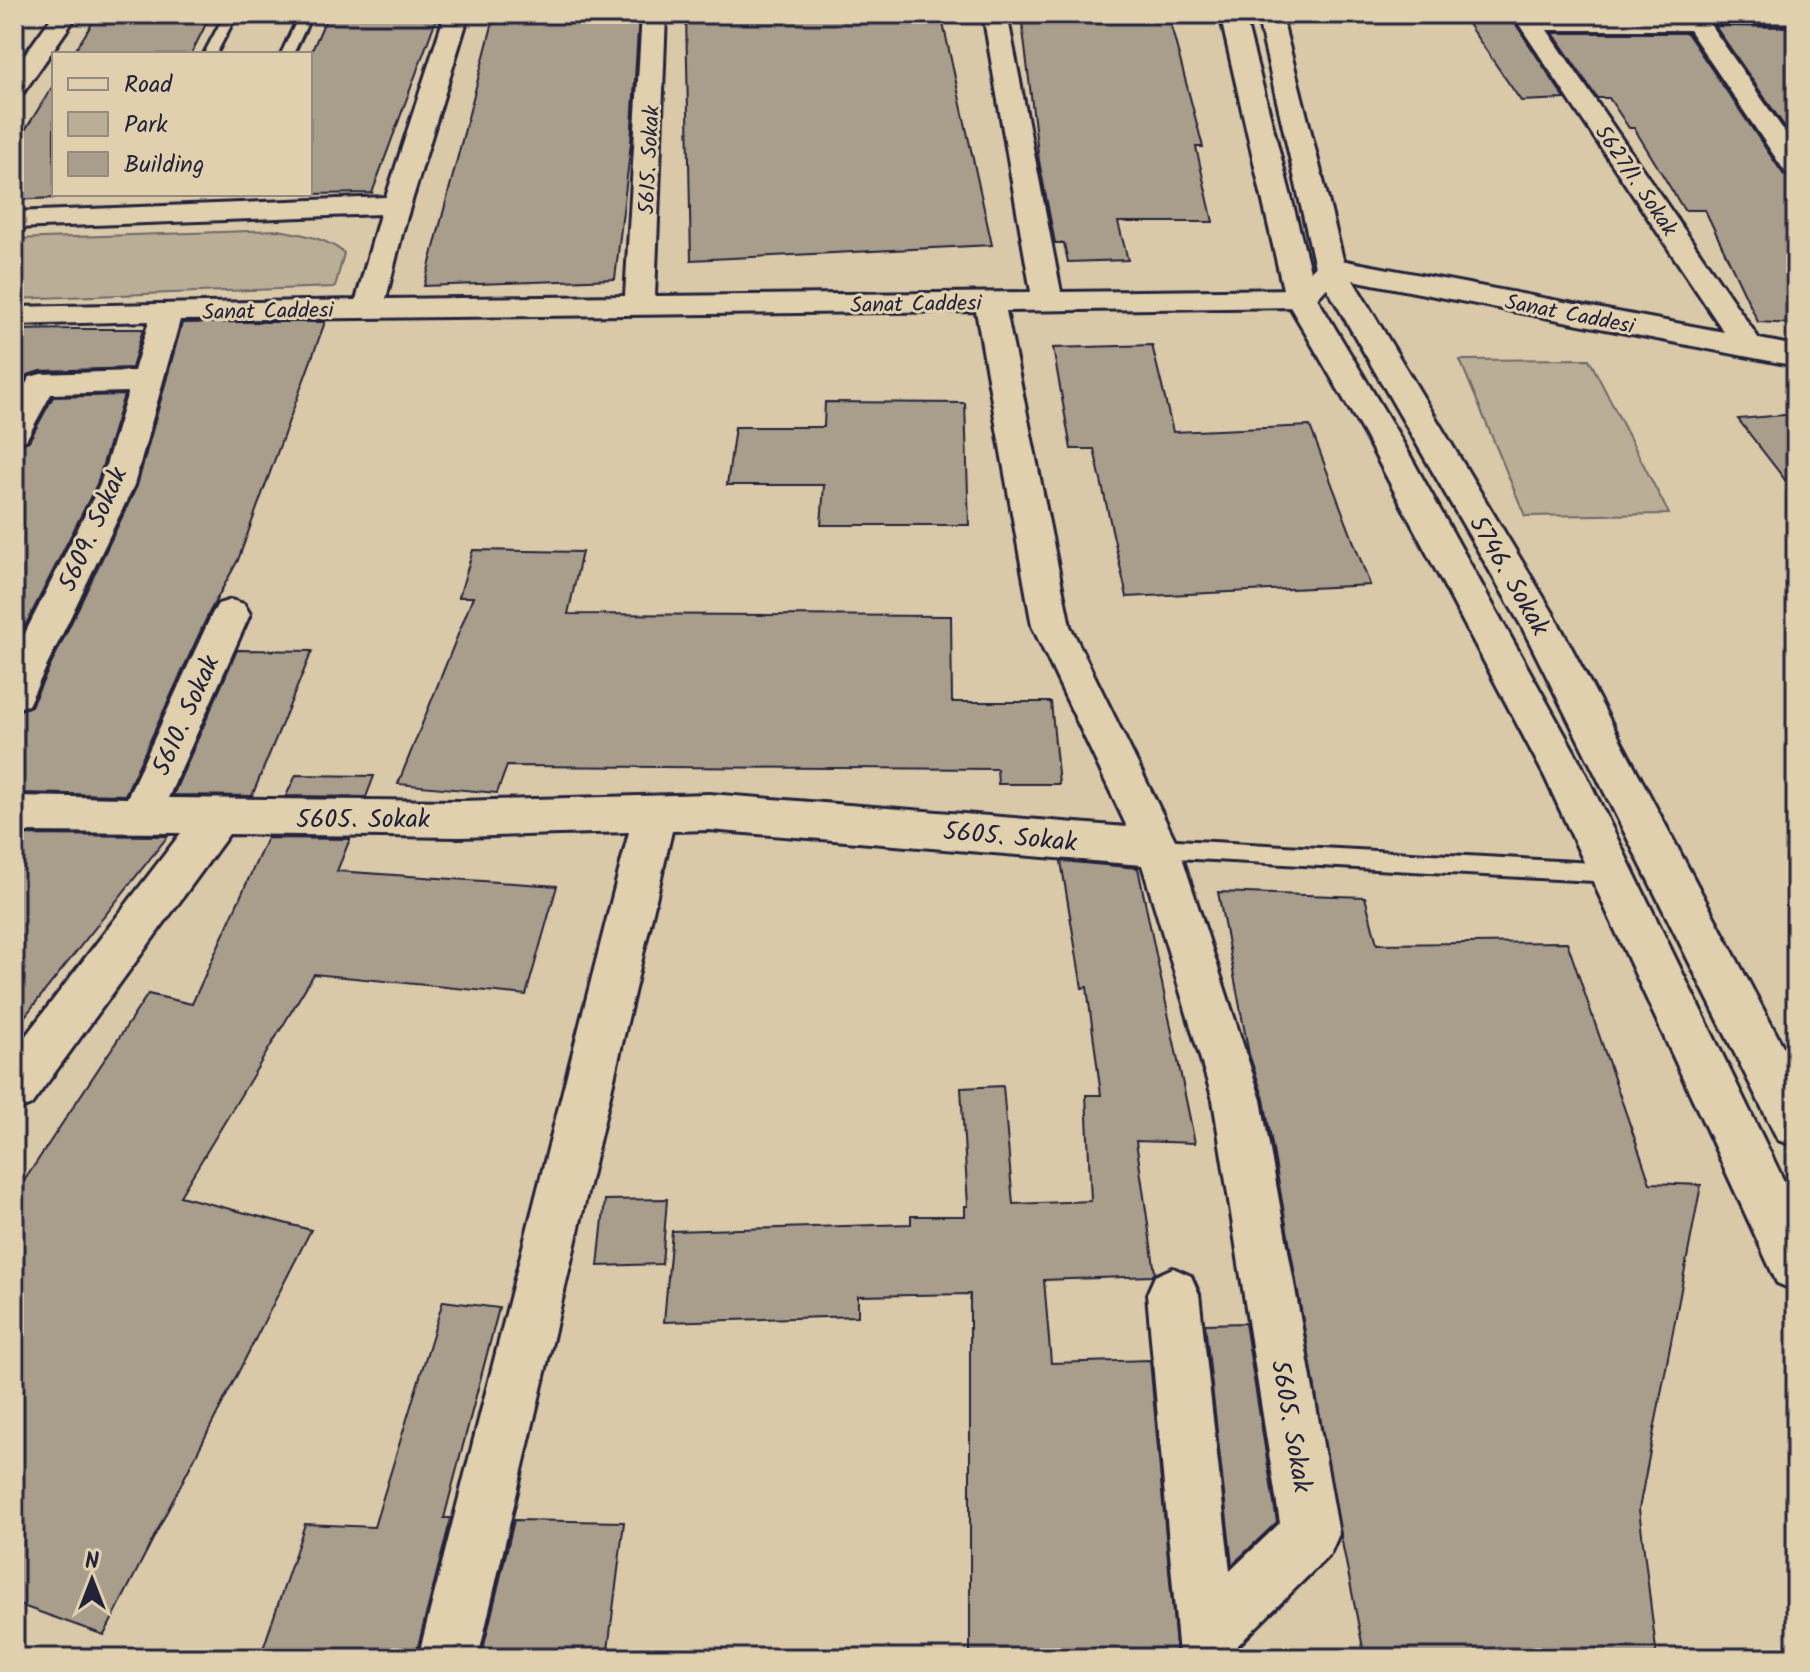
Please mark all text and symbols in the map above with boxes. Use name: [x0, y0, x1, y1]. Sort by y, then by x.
legend: [52, 52, 312, 196]
text: Road: [124, 66, 173, 105]
street label: 5615. Sokak: [630, 104, 671, 216]
text: Park: [124, 106, 168, 145]
street label: 5627/1. Sokak: [1585, 118, 1686, 245]
text: Building: [124, 146, 204, 185]
street label: Sanat Caddesi: [1502, 286, 1638, 345]
street label: Sanat Caddesi: [850, 287, 983, 324]
street label: Sanat Caddesi: [202, 294, 335, 331]
street label: 5609. Sokak: [48, 460, 140, 599]
street label: 5746. Sokak: [1457, 508, 1560, 645]
street label: 5610. Sokak: [142, 648, 232, 783]
street label: 5605. Sokak: [296, 799, 431, 841]
street label: 5605. Sokak: [941, 811, 1079, 865]
street label: 5605. Sokak: [1258, 1357, 1322, 1497]
north arrow: [52, 1540, 132, 1620]
text: N: [85, 1545, 99, 1580]

